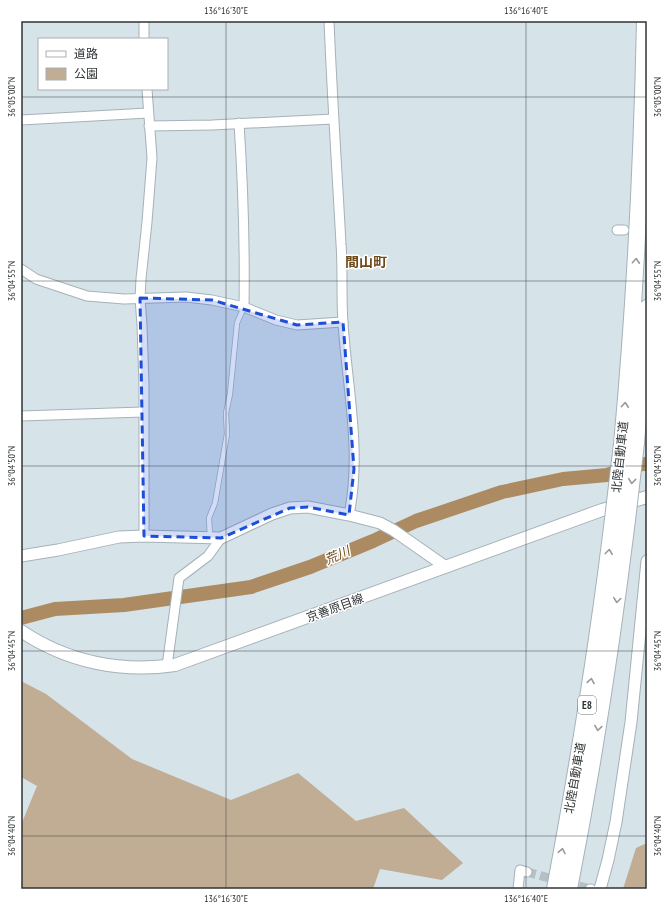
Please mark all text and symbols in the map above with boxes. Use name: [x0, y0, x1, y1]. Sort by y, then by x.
text: 136°16'30"E: [204, 4, 248, 17]
text: 136°16'40"E: [504, 4, 548, 17]
legend: [38, 38, 168, 90]
text: 道路: [74, 46, 98, 61]
text: 公園: [74, 66, 98, 81]
text: 36°05'00"N: [5, 77, 18, 117]
text: 36°05'00"N: [651, 77, 664, 117]
district label: 間山町: [345, 253, 387, 271]
one-way arrow: [631, 258, 640, 264]
text: 36°04'55"N: [5, 261, 18, 301]
text: 36°04'55"N: [651, 261, 664, 301]
one-way arrow: [621, 402, 630, 408]
street label: 北陸自動車道: [608, 420, 631, 494]
text: 36°04'50"N: [5, 446, 18, 486]
text: 36°04'50"N: [651, 446, 664, 486]
one-way arrow: [627, 478, 636, 484]
water label: 荒川: [322, 542, 354, 569]
one-way arrow: [604, 549, 613, 555]
street label: 京善原目線: [304, 590, 366, 625]
one-way arrow: [613, 597, 622, 603]
text: 36°04'45"N: [5, 631, 18, 671]
text: 36°04'45"N: [651, 631, 664, 671]
one-way arrow: [586, 678, 595, 684]
road number: E8: [578, 696, 596, 714]
one-way arrow: [594, 725, 603, 732]
street label: 北陸自動車道: [561, 741, 588, 815]
text: 36°04'40"N: [5, 816, 18, 856]
text: 36°04'40"N: [651, 816, 664, 856]
one-way arrow: [558, 848, 566, 854]
text: 136°16'30"E: [204, 892, 248, 905]
text: 136°16'40"E: [504, 892, 548, 905]

